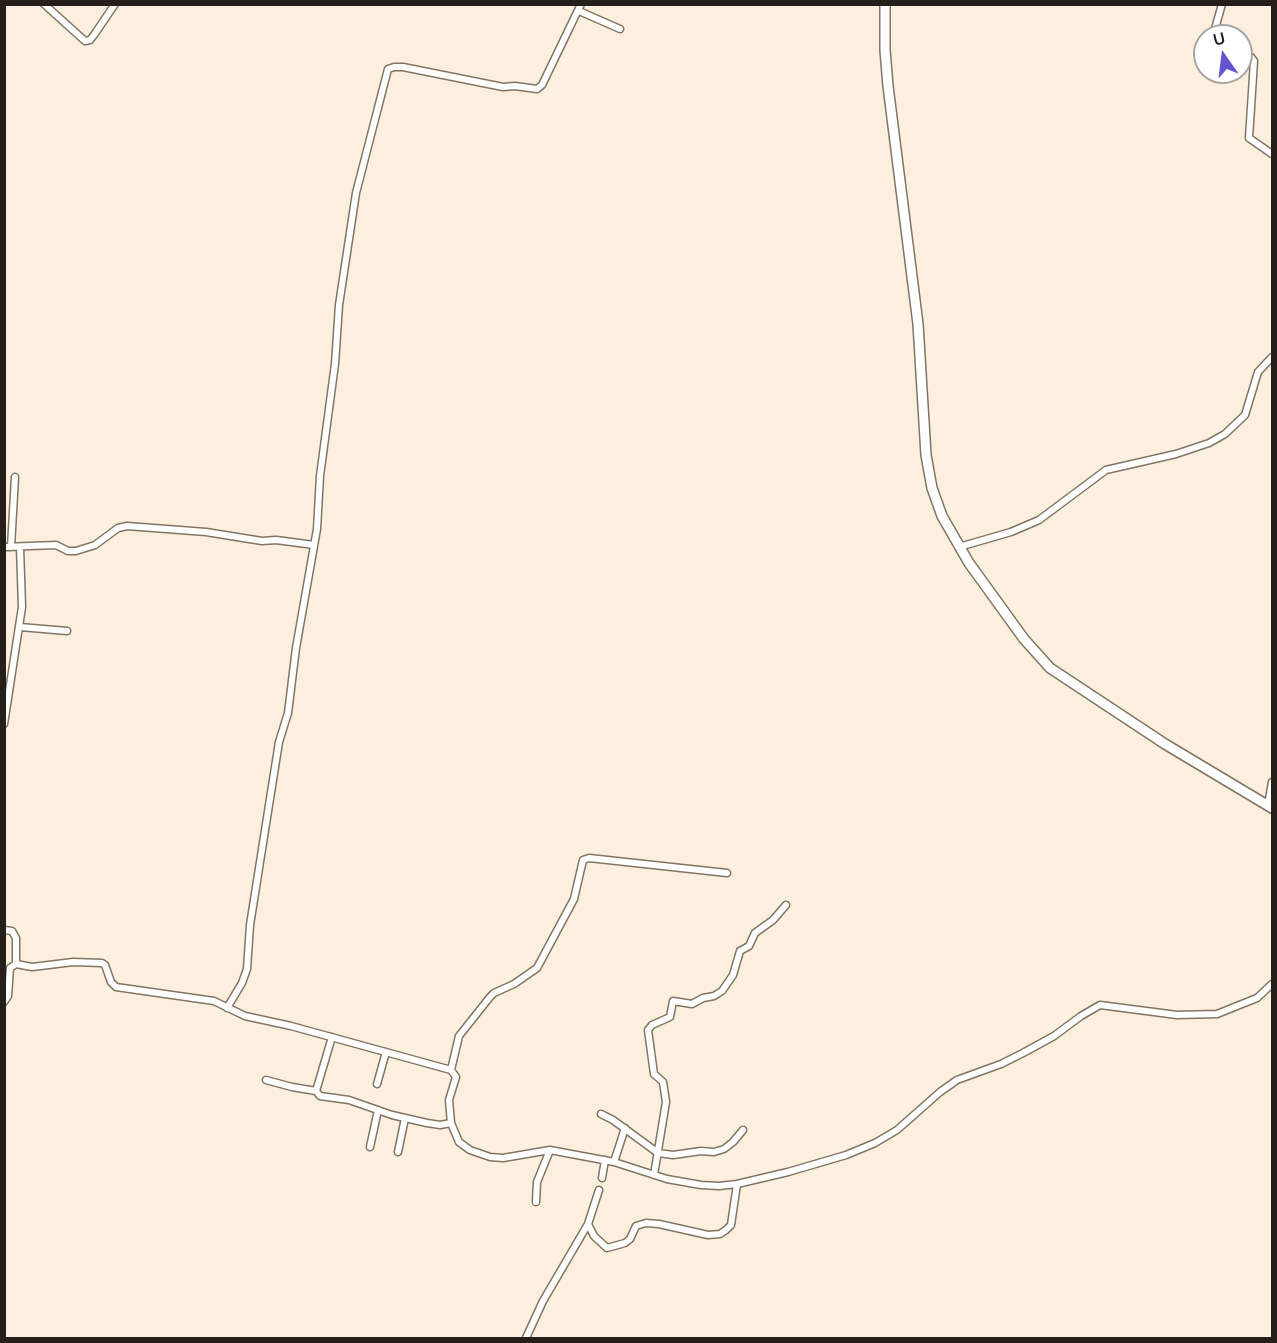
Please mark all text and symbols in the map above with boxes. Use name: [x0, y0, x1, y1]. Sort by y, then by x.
north arrow: [1193, 24, 1253, 84]
text: U: [1211, 27, 1227, 50]

